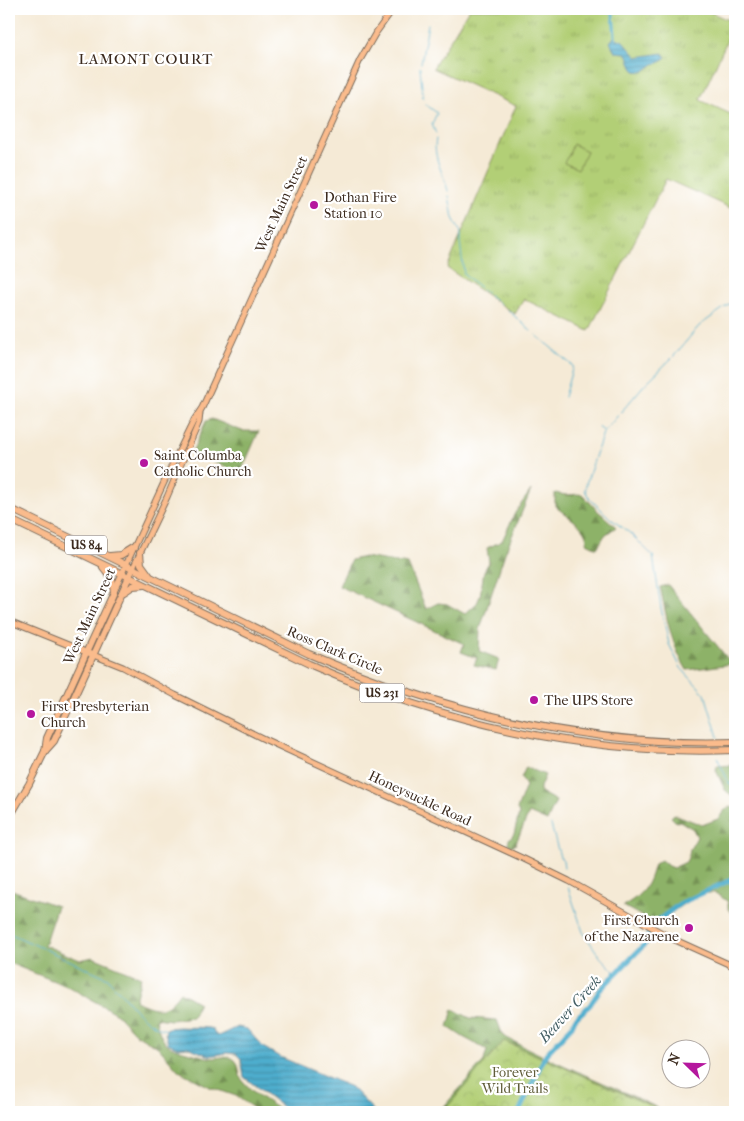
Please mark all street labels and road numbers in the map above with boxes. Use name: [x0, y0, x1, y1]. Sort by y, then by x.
street label: West Main Street: [251, 153, 311, 256]
road number: US 84: [65, 536, 107, 554]
street label: West Main Street: [59, 565, 119, 668]
street label: Ross Clark Circle: [284, 623, 385, 678]
road number: US 231: [360, 684, 404, 702]
street label: Honeysuckle Road: [366, 767, 474, 830]

